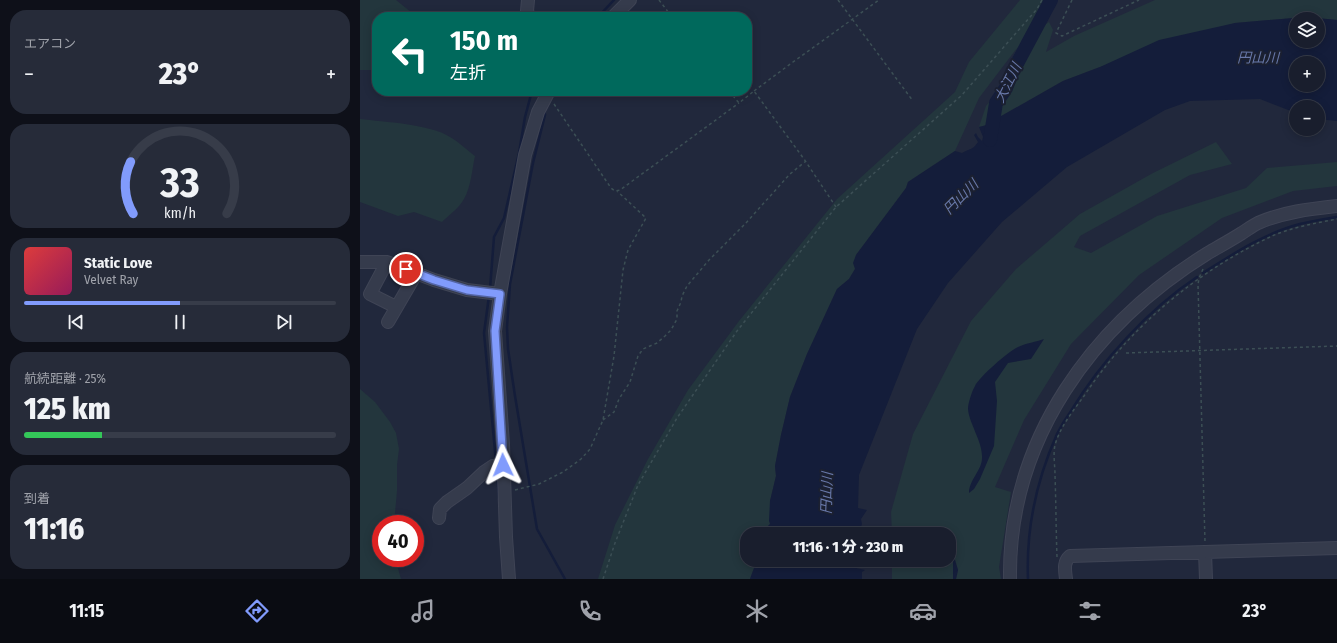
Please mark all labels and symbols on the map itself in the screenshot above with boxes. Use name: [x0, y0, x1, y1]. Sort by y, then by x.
water label: 円山川: [1237, 49, 1281, 67]
water label: 大江川: [991, 59, 1026, 106]
water label: 円山川: [940, 175, 983, 218]
pin: [389, 252, 423, 286]
position arrow: [482, 444, 524, 486]
water label: 円山川: [818, 470, 836, 514]
speed limit sign: 40: [372, 515, 424, 567]

